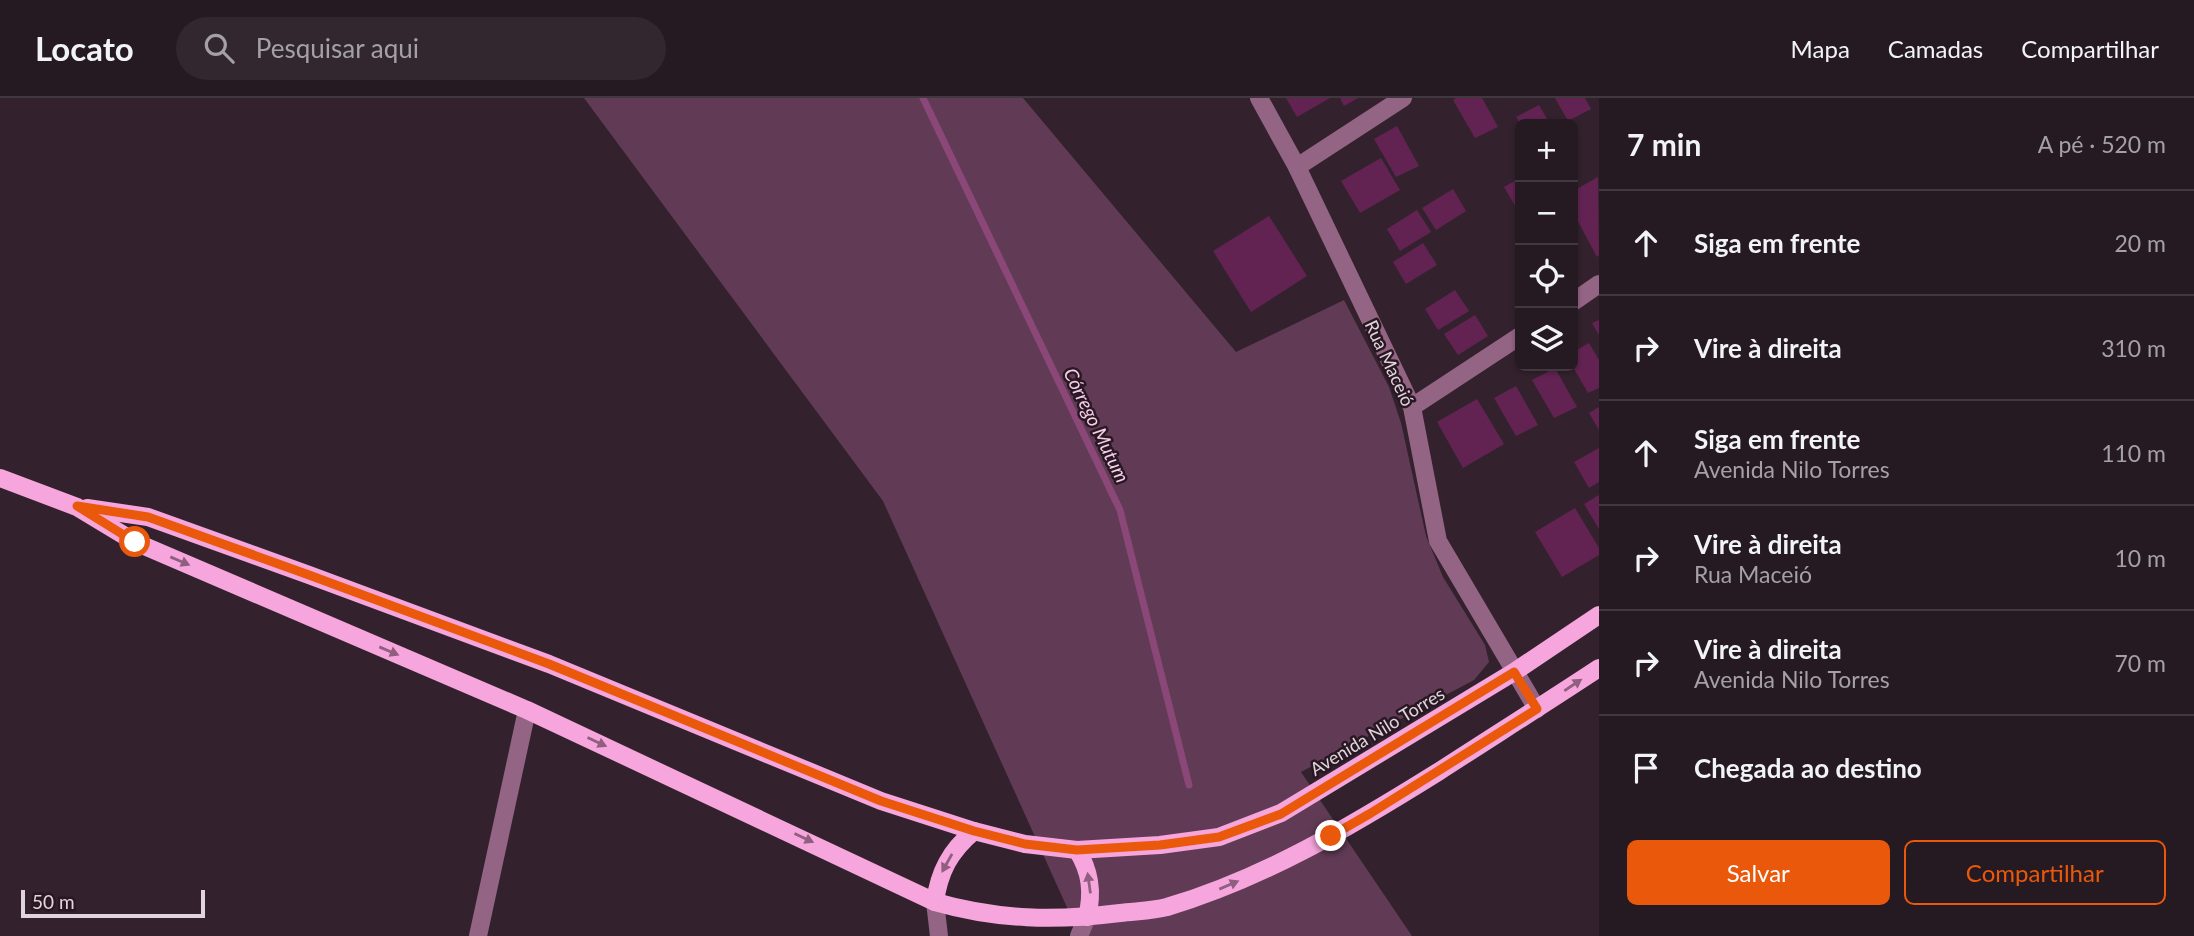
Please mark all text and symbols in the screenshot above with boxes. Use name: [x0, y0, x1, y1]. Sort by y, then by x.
search box: [176, 17, 666, 80]
text: Locato: [35, 28, 134, 68]
icon: search: [200, 29, 238, 67]
text: Pesquisar aqui: [256, 32, 419, 64]
text: Mapa: [1791, 34, 1850, 63]
text: Camadas: [1888, 34, 1983, 63]
text: Compartilhar: [2021, 34, 2159, 63]
map controls: [1515, 119, 1578, 371]
button: +: [1515, 119, 1578, 182]
text: 7 min: [1627, 126, 1701, 162]
text: A pé · 520 m: [2038, 130, 2166, 158]
button: −: [1515, 182, 1578, 245]
icon: ahead: [1627, 224, 1665, 262]
text: Siga em frente: [1694, 227, 1861, 259]
text: 20 m: [2115, 229, 2166, 257]
button: locate: [1515, 245, 1578, 308]
button: layers: [1515, 308, 1578, 371]
street label: Rua Maceió: [1361, 316, 1419, 410]
icon: right: [1627, 329, 1665, 367]
text: Vire à direita: [1694, 332, 1842, 364]
text: 310 m: [2101, 334, 2166, 362]
water label: Córrego Mutum: [1059, 364, 1135, 486]
text: Siga em frente: [1694, 423, 1861, 455]
icon: ahead: [1627, 434, 1665, 472]
text: 110 m: [2101, 439, 2166, 467]
text: Avenida Nilo Torres: [1694, 455, 1890, 483]
route start: [119, 526, 150, 557]
text: Vire à direita: [1694, 528, 1842, 560]
icon: right: [1627, 539, 1665, 577]
text: 10 m: [2115, 544, 2166, 572]
one-way arrow: [170, 556, 191, 567]
text: Rua Maceió: [1694, 560, 1812, 588]
text: Vire à direita: [1694, 633, 1842, 665]
icon: right: [1627, 644, 1665, 682]
one-way arrow: [379, 646, 400, 657]
text: 70 m: [2115, 649, 2166, 677]
text: Avenida Nilo Torres: [1694, 665, 1890, 693]
one-way arrow: [1564, 678, 1582, 692]
street label: Avenida Nilo Torres: [1306, 682, 1448, 780]
one-way arrow: [587, 737, 608, 748]
icon: arrive: [1627, 749, 1665, 787]
text: Chegada ao destino: [1694, 752, 1922, 784]
route end: [1315, 820, 1346, 851]
one-way arrow: [794, 833, 814, 844]
button: Salvar: [1627, 840, 1890, 905]
button: Compartilhar: [1904, 840, 2166, 905]
one-way arrow: [941, 853, 953, 872]
one-way arrow: [1083, 872, 1094, 894]
one-way arrow: [1218, 879, 1239, 890]
scale bar: [21, 887, 205, 919]
text: 50 m: [32, 890, 75, 913]

